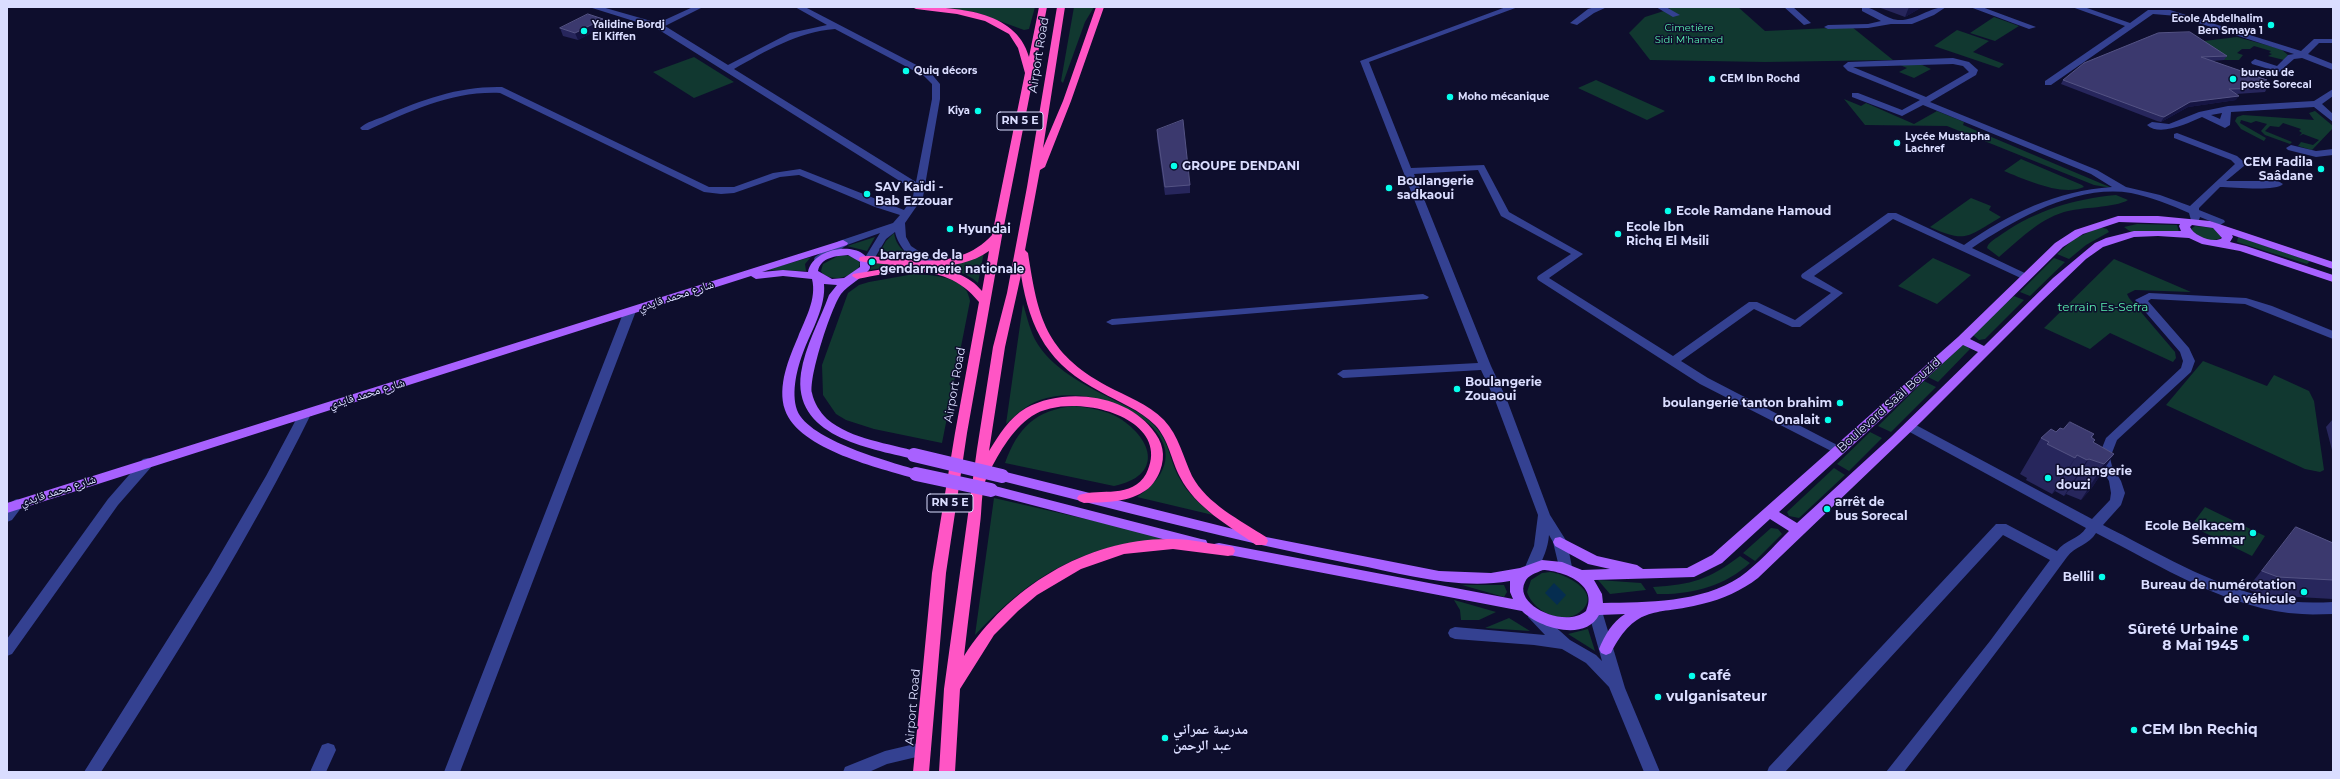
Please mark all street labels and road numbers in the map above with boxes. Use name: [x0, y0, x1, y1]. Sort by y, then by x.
street label: Airport Road: [1026, 16, 1052, 94]
road number: RN 5 E: [997, 112, 1043, 130]
street label: شارع محمد قايدي: [636, 277, 716, 315]
street label: Airport Road: [941, 346, 969, 424]
street label: Boulevard Saâl Bouzid: [1834, 355, 1944, 455]
street label: شارع محمد قايدي: [327, 376, 407, 412]
street label: شارع محمد قايدي: [18, 472, 98, 510]
road number: RN 5 E: [927, 494, 973, 512]
street label: Airport Road: [902, 668, 924, 746]

